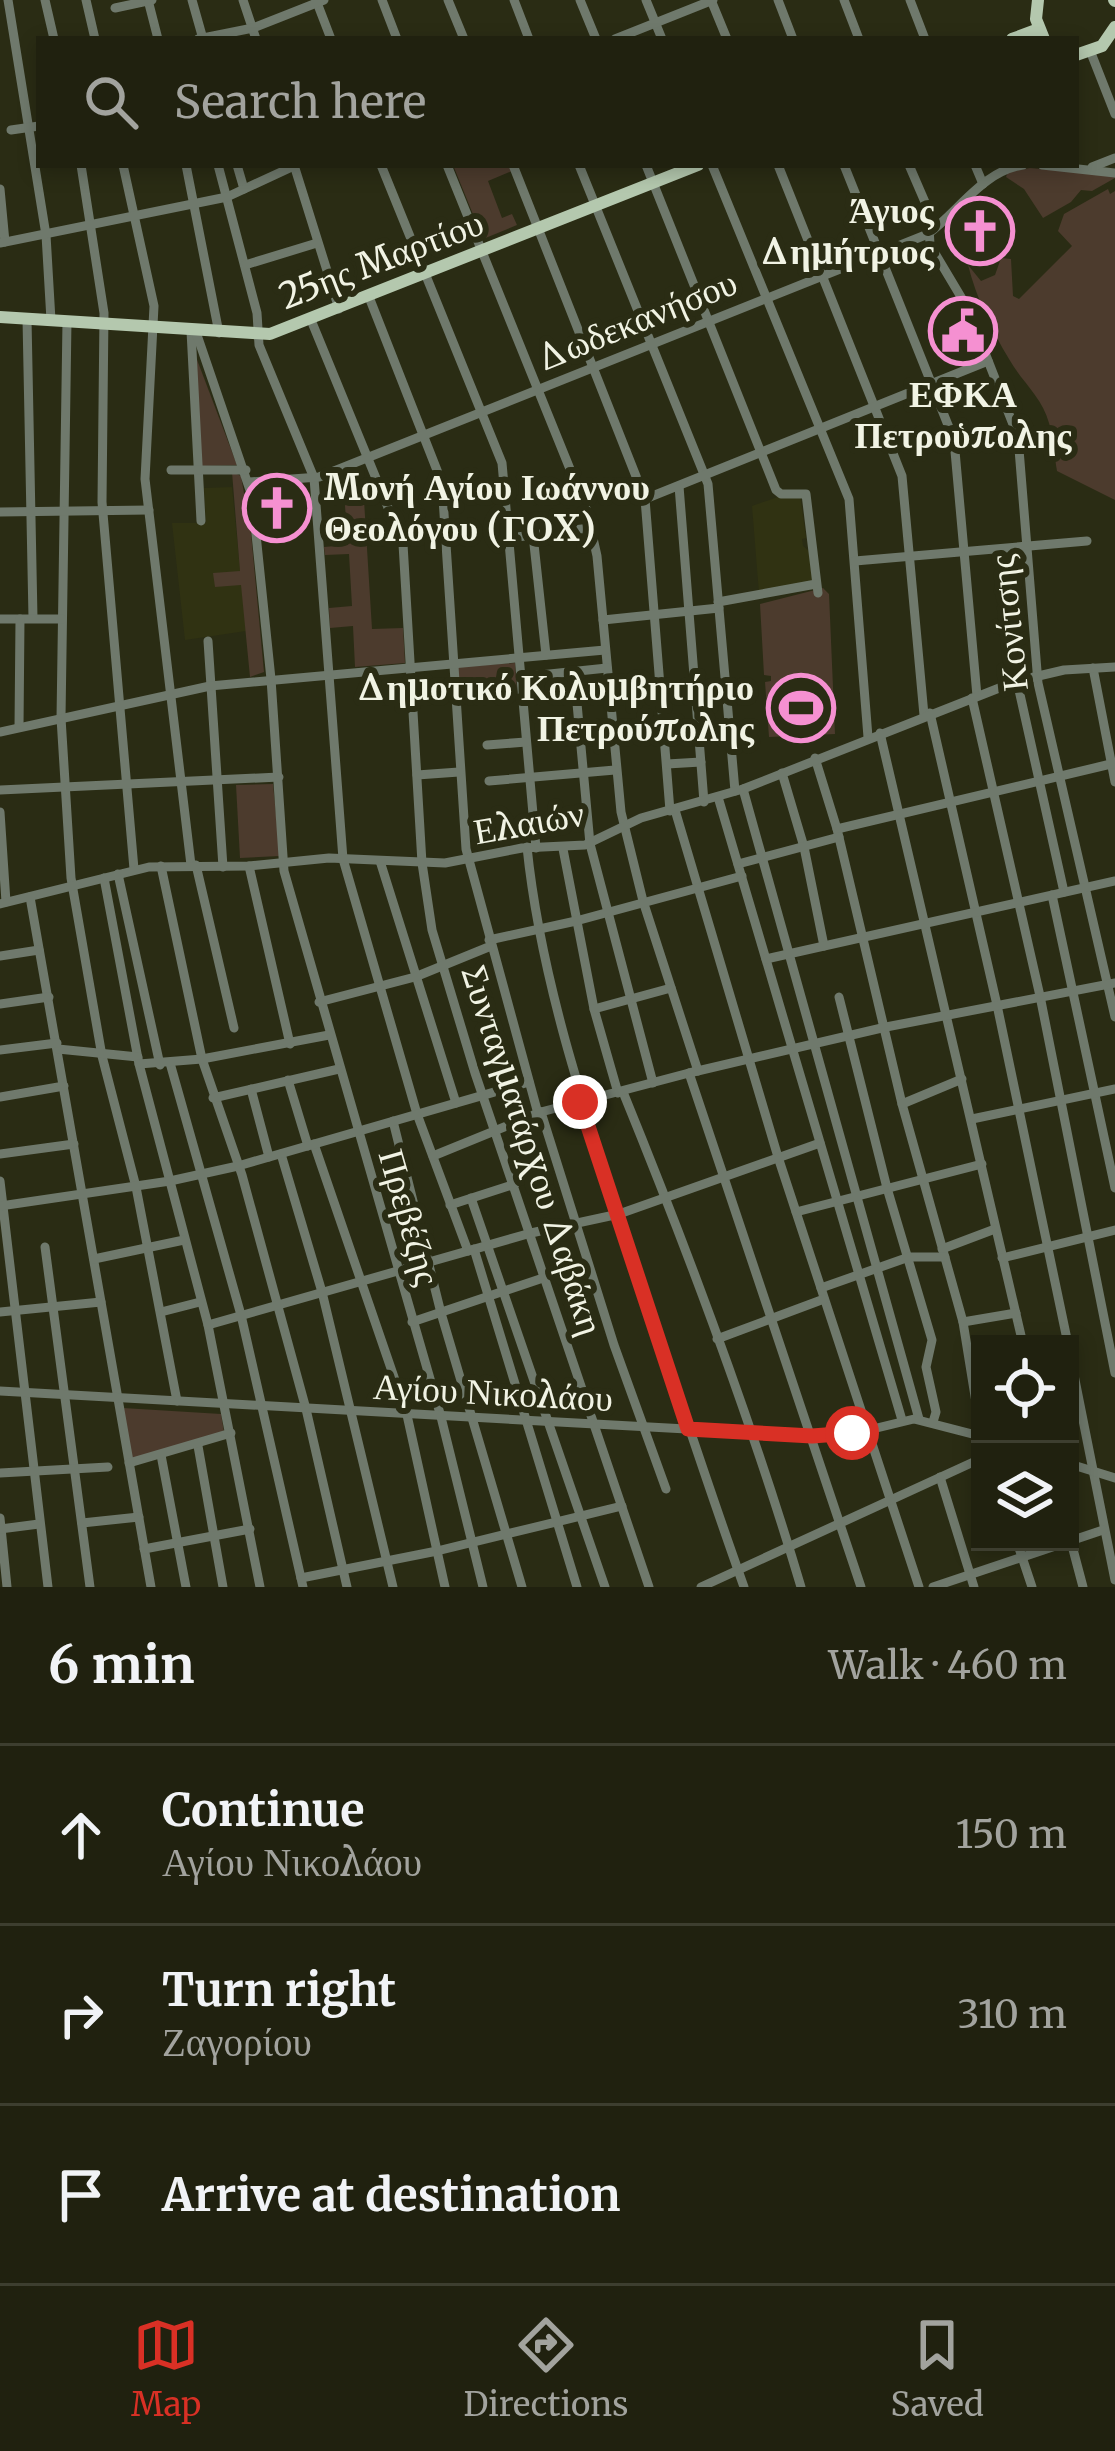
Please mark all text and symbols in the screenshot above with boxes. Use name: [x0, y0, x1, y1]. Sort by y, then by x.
search box: [36, 36, 1079, 168]
icon: search: [78, 69, 144, 135]
text: Search here: [174, 74, 426, 130]
place label: Άγιος Δημήτριος: [759, 188, 935, 274]
church icon: Άγιος Δημήτριος: [945, 196, 1015, 266]
street label: 25ης Μαρτίου: [273, 200, 490, 319]
street label: Δωδεκανήσου: [529, 260, 744, 381]
public building icon: ΕΦΚΑ Πετροὑπολης: [928, 296, 998, 366]
place label: ΕΦΚΑ Πετροὑπολης: [854, 372, 1072, 458]
place label: Μονή Αγίου Ιωάννου Θεολόγου (ΓΟΧ): [324, 465, 650, 551]
church icon: Μονή Αγίου Ιωάννου Θεολόγου (ΓΟΧ): [242, 473, 312, 543]
street label: Κονίτσης: [979, 553, 1038, 693]
place label: Δημοτικό Κολυμβητήριο Πετρούπολης: [356, 665, 755, 751]
sports icon: Δημοτικό Κολυμβητήριο Πετρούπολης: [766, 673, 836, 743]
street label: Ελαιών: [470, 791, 588, 854]
street label: Συνταγματάρχου Δαβάκη: [451, 960, 614, 1341]
route end: [553, 1075, 607, 1129]
street label: Πρεβέζης: [369, 1144, 450, 1290]
map controls: [971, 1335, 1079, 1551]
button: locate: [971, 1335, 1079, 1443]
street label: Αγίου Νικολάου: [372, 1364, 614, 1421]
route start: [825, 1406, 879, 1460]
button: layers: [971, 1443, 1079, 1551]
text: 6 min: [48, 1633, 195, 1697]
text: Walk · 460 m: [829, 1641, 1067, 1690]
text: Continue: [162, 1782, 364, 1838]
icon: ahead: [48, 1802, 114, 1868]
text: 150 m: [955, 1810, 1067, 1859]
text: Αγίου Νικολάου: [162, 1838, 422, 1887]
text: Turn right: [162, 1962, 396, 2018]
icon: right: [48, 1982, 114, 2048]
text: 310 m: [957, 1990, 1067, 2039]
text: Ζαγορίου: [162, 2018, 312, 2067]
icon: arrive: [48, 2162, 114, 2228]
text: Arrive at destination: [162, 2167, 620, 2223]
tab: Map: [131, 2312, 201, 2425]
tab: Directions: [463, 2312, 628, 2425]
tab: Saved: [890, 2312, 984, 2425]

